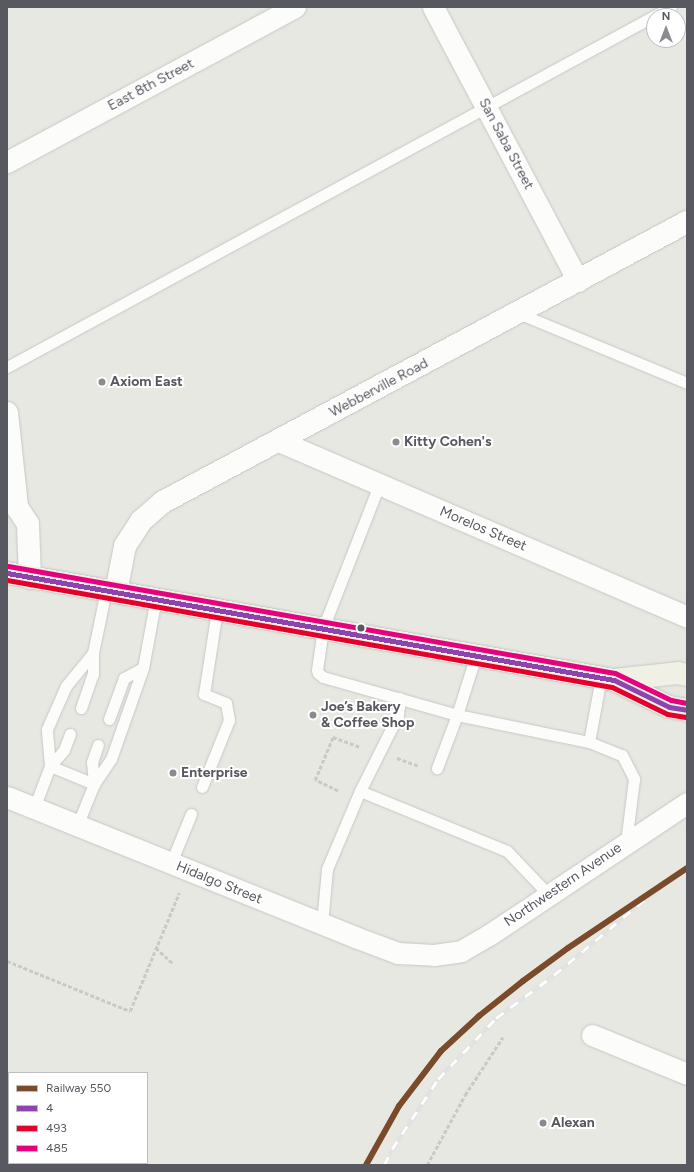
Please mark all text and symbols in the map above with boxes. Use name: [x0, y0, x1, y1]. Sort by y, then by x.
north arrow: [646, 8, 686, 48]
text: N: [662, 10, 670, 23]
street label: East 8th Street: [105, 55, 197, 115]
street label: San Saba Street: [475, 96, 537, 192]
street label: Webberville Road: [327, 355, 431, 421]
place label: Axiom East: [110, 374, 183, 390]
marker: Axiom East: [97, 377, 107, 387]
place label: Kitty Cohen's: [404, 434, 492, 450]
marker: Kitty Cohen's: [391, 437, 401, 447]
street label: Morelos Street: [437, 503, 529, 555]
unlabelled marker: [356, 623, 366, 633]
place label: Joe’s Bakery & Coffee Shop: [321, 699, 414, 732]
marker: Joe’s Bakery & Coffee Shop: [308, 710, 318, 720]
place label: Enterprise: [181, 765, 247, 781]
marker: Enterprise: [168, 768, 178, 778]
street label: Northwestern Avenue: [501, 839, 625, 931]
street label: Hidalgo Street: [174, 858, 264, 908]
legend: [8, 1072, 148, 1164]
text: Railway 550: [46, 1081, 111, 1095]
text: 4: [46, 1101, 53, 1115]
place label: Alexan: [551, 1115, 595, 1131]
marker: Alexan: [538, 1118, 548, 1128]
text: 493: [46, 1121, 67, 1135]
text: 485: [46, 1141, 68, 1155]

